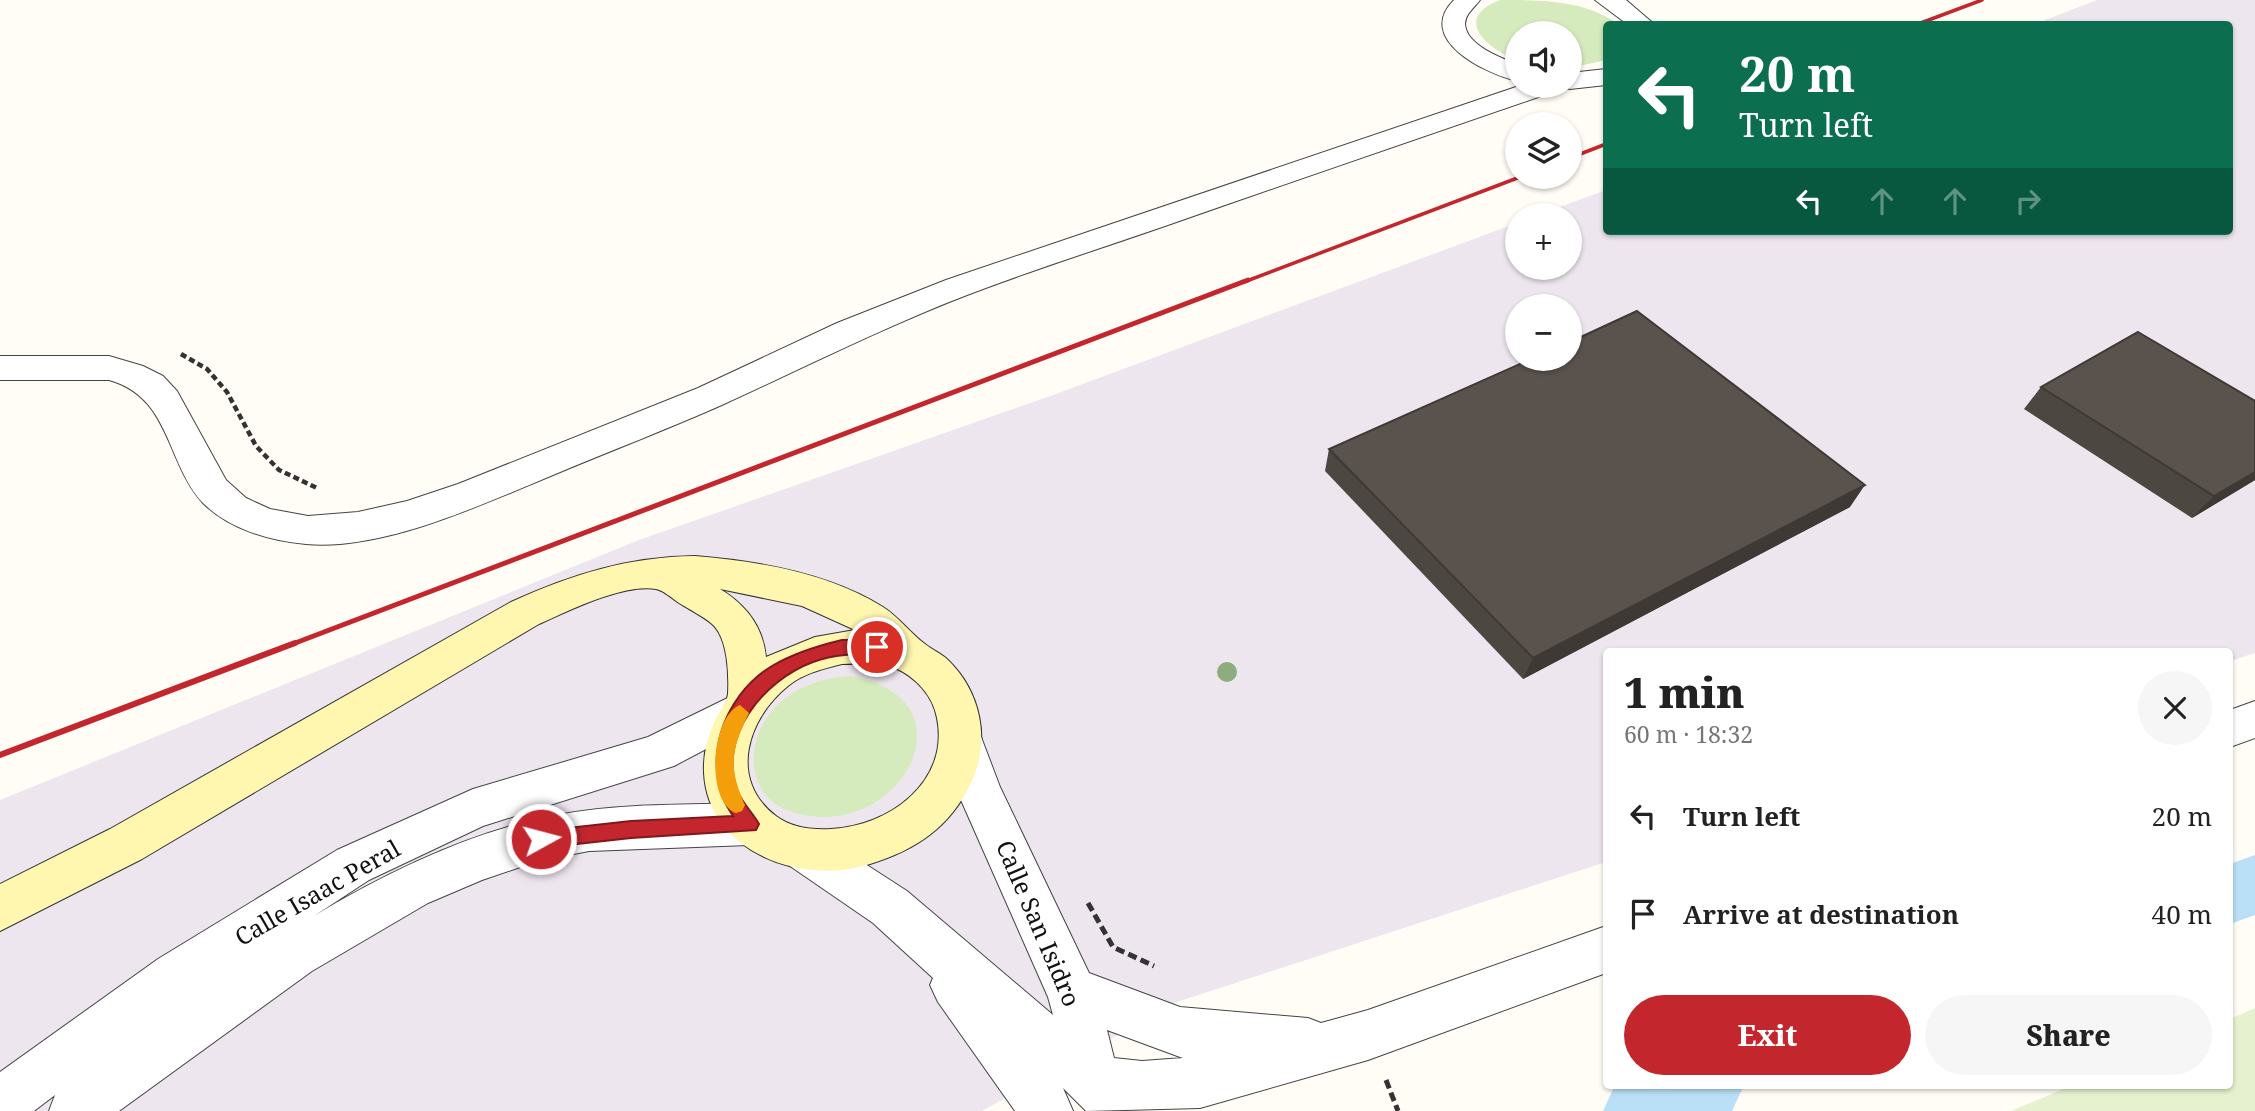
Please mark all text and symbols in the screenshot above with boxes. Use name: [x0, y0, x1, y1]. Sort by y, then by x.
map controls: [1505, 21, 1582, 371]
button: sound: [1505, 21, 1582, 98]
text: 20 m: [1739, 40, 1855, 106]
icon: left: [1624, 49, 1715, 140]
text: Turn left: [1739, 103, 1873, 146]
button: layers: [1505, 112, 1582, 189]
icon: left: [1790, 182, 1828, 220]
icon: ahead: [1863, 182, 1901, 220]
icon: ahead: [1936, 182, 1974, 220]
icon: right: [2009, 182, 2047, 220]
button: +: [1505, 203, 1582, 280]
button: −: [1505, 294, 1582, 371]
pin: [847, 617, 907, 677]
icon: arrive: [858, 628, 896, 666]
text: 1 min: [1624, 663, 1745, 720]
button: close: [2138, 671, 2212, 745]
text: 60 m · 18:32: [1624, 718, 1753, 750]
icon: left: [1624, 797, 1662, 835]
text: Turn left: [1683, 798, 1800, 834]
text: 20 m: [2152, 798, 2212, 834]
position arrow: [504, 802, 578, 876]
street label: Calle Isaac Peral: [228, 831, 406, 953]
street label: Calle San Isidro: [989, 835, 1089, 1011]
icon: arrive: [1624, 895, 1662, 933]
text: Arrive at destination: [1683, 896, 1959, 932]
text: 40 m: [2152, 896, 2212, 932]
button: Exit: [1624, 995, 1911, 1075]
button: Share: [1925, 995, 2212, 1075]

